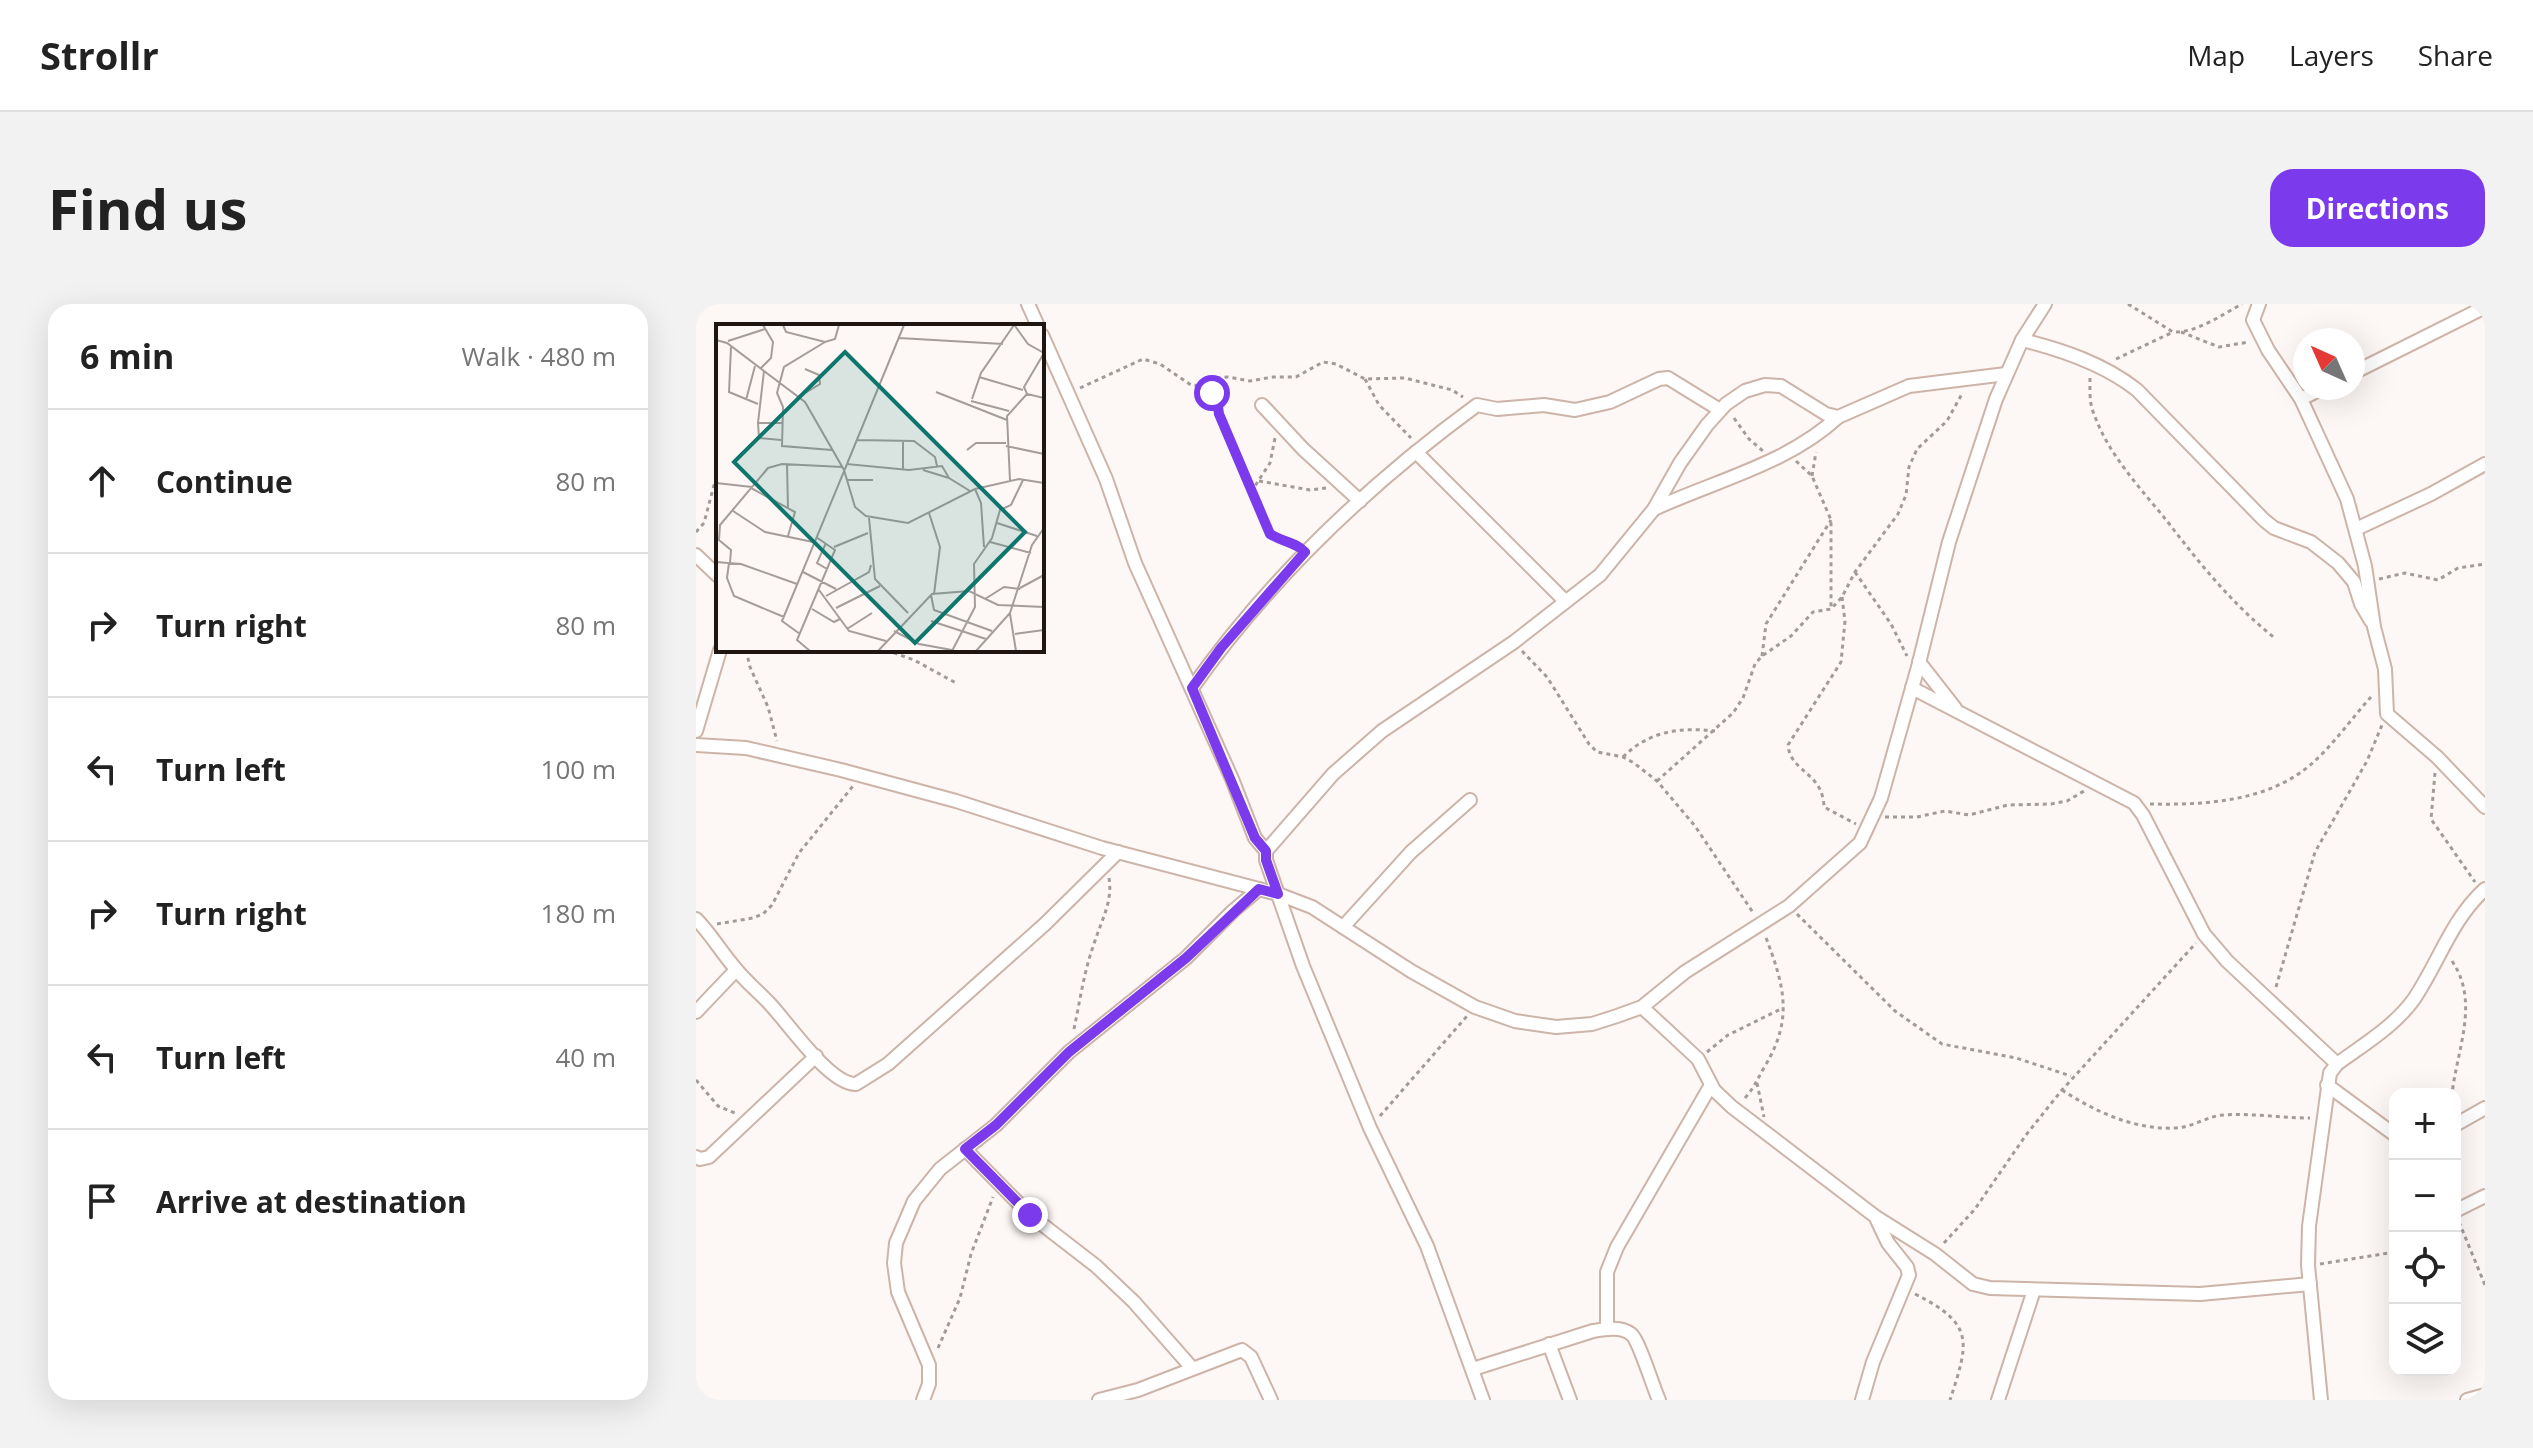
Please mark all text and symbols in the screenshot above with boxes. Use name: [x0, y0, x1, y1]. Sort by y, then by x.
text: Strollr: [40, 29, 159, 81]
text: Map: [2187, 36, 2245, 74]
text: Layers: [2289, 36, 2374, 74]
text: Share: [2418, 36, 2493, 74]
button: Directions: [2270, 169, 2485, 247]
text: Find us: [48, 170, 247, 246]
inset map: [716, 324, 1044, 652]
north arrow: [2293, 328, 2365, 400]
text: 6 min: [80, 333, 174, 379]
text: Walk · 480 m: [462, 338, 616, 374]
route start: [1194, 375, 1230, 411]
icon: ahead: [80, 459, 124, 503]
text: Continue: [156, 461, 293, 502]
text: 80 m: [555, 463, 616, 499]
icon: right: [80, 603, 124, 647]
text: Turn right: [156, 605, 307, 646]
text: 80 m: [555, 607, 616, 643]
icon: left: [80, 747, 124, 791]
text: Turn left: [156, 749, 286, 790]
text: 100 m: [541, 751, 616, 787]
icon: right: [80, 891, 124, 935]
text: Turn right: [156, 893, 307, 934]
text: 180 m: [541, 895, 616, 931]
icon: left: [80, 1035, 124, 1079]
text: Turn left: [156, 1037, 286, 1078]
text: 40 m: [555, 1039, 616, 1075]
map controls: [2389, 1088, 2461, 1376]
button: +: [2389, 1088, 2461, 1160]
button: −: [2389, 1160, 2461, 1232]
icon: arrive: [80, 1179, 124, 1223]
text: Arrive at destination: [156, 1181, 467, 1222]
route end: [1012, 1197, 1048, 1233]
button: locate: [2389, 1232, 2461, 1304]
button: layers: [2389, 1304, 2461, 1376]

